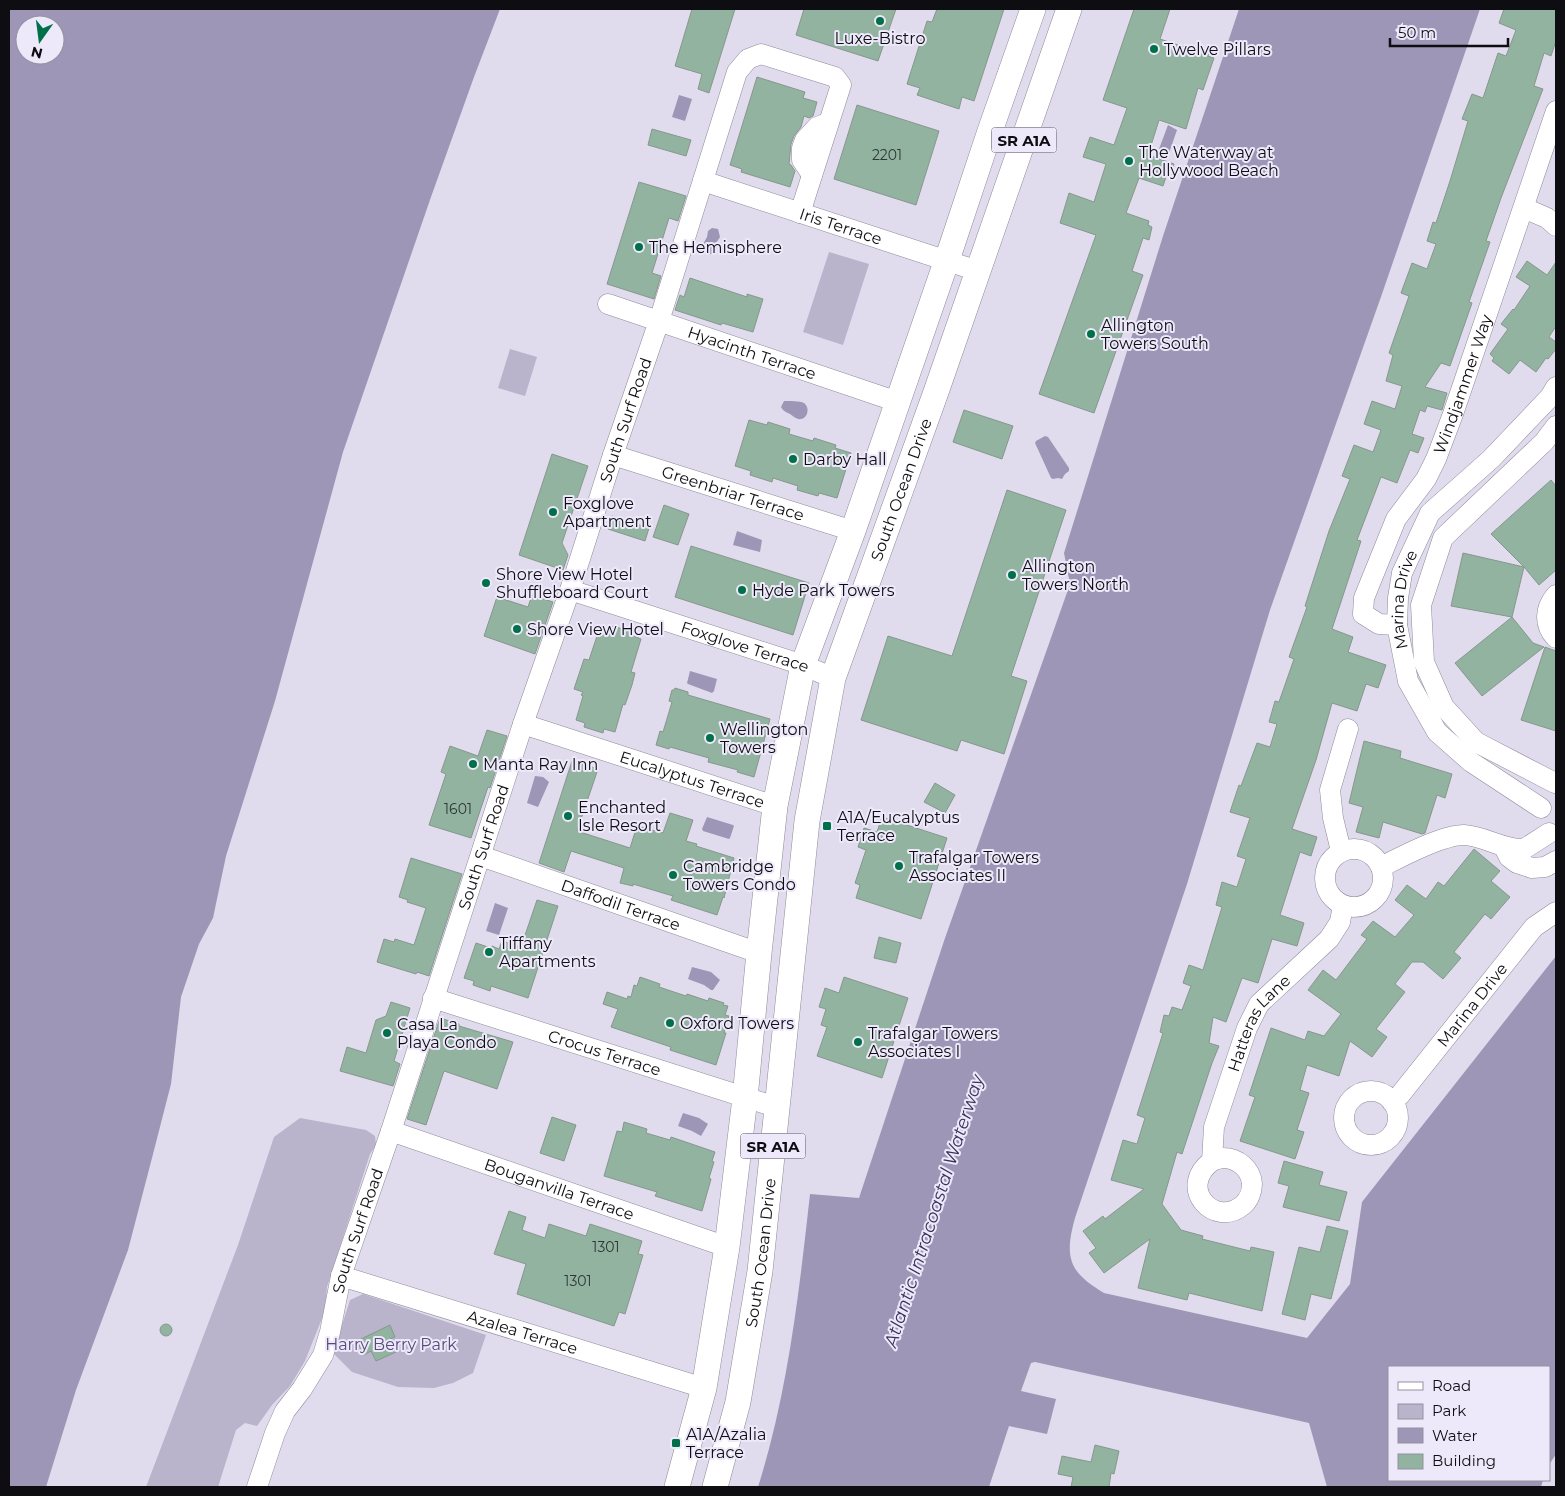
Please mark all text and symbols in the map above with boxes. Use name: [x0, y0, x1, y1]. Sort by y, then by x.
north arrow: [15, 15, 65, 65]
marker: Luxe-Bistro: [874, 15, 886, 27]
scale bar: [1390, 15, 1508, 47]
text: 50 m: [1398, 23, 1436, 42]
place label: Luxe-Bistro: [834, 29, 926, 48]
place label: Twelve Pillars: [1164, 40, 1271, 59]
text: N: [29, 43, 45, 63]
marker: Twelve Pillars: [1148, 43, 1160, 55]
road number: SR A1A: [992, 128, 1056, 152]
place label: The Waterway at Hollywood Beach: [1139, 143, 1279, 180]
house number: 2201: [872, 146, 902, 164]
marker: The Waterway at Hollywood Beach: [1123, 155, 1135, 167]
street label: Iris Terrace: [797, 204, 884, 248]
place label: The Hemisphere: [649, 238, 782, 257]
marker: The Hemisphere: [633, 241, 645, 253]
street label: Windjammer Way: [1429, 312, 1496, 456]
place label: Allington Towers South: [1101, 316, 1209, 353]
street label: Hyacinth Terrace: [685, 322, 819, 383]
marker: Allington Towers South: [1085, 328, 1097, 340]
street label: South Surf Road: [595, 355, 655, 485]
street label: South Ocean Drive: [866, 416, 935, 563]
place label: Darby Hall: [803, 450, 886, 469]
marker: Darby Hall: [787, 453, 799, 465]
street label: Greenbriar Terrace: [660, 462, 807, 524]
place label: Foxglove Apartment: [563, 494, 652, 531]
marker: Foxglove Apartment: [547, 506, 559, 518]
street label: Marina Drive: [1388, 547, 1421, 651]
place label: Allington Towers North: [1022, 557, 1129, 594]
place label: Shore View Hotel Shuffleboard Court: [496, 565, 649, 602]
marker: Allington Towers North: [1006, 569, 1018, 581]
marker: Shore View Hotel Shuffleboard Court: [480, 577, 492, 589]
place label: Hyde Park Towers: [752, 581, 895, 600]
marker: Hyde Park Towers: [736, 584, 748, 596]
street label: Foxglove Terrace: [679, 617, 812, 676]
place label: Shore View Hotel: [527, 620, 664, 639]
marker: Shore View Hotel: [511, 623, 523, 635]
place label: Wellington Towers: [720, 720, 808, 757]
marker: Wellington Towers: [704, 732, 716, 744]
street label: Eucalyptus Terrace: [618, 747, 767, 811]
place label: Manta Ray Inn: [483, 755, 598, 774]
marker: Manta Ray Inn: [467, 758, 479, 770]
street label: South Surf Road: [454, 782, 512, 912]
place label: Enchanted Isle Resort: [578, 798, 666, 835]
house number: 1601: [444, 800, 472, 818]
place label: A1A/Eucalyptus Terrace: [837, 808, 960, 845]
marker: Enchanted Isle Resort: [562, 810, 574, 822]
marker: A1A/Eucalyptus Terrace: [821, 820, 833, 832]
place label: Trafalgar Towers Associates II: [909, 848, 1039, 885]
place label: Cambridge Towers Condo: [683, 857, 796, 894]
marker: Trafalgar Towers Associates II: [893, 860, 905, 872]
marker: Cambridge Towers Condo: [667, 869, 679, 881]
street label: Daffodil Terrace: [558, 875, 683, 934]
place label: Tiffany Apartments: [499, 934, 596, 971]
marker: Tiffany Apartments: [483, 946, 495, 958]
street label: Marina Drive: [1433, 959, 1511, 1051]
street label: Hatteras Lane: [1224, 971, 1294, 1074]
place label: Oxford Towers: [680, 1014, 794, 1033]
place label: Casa La Playa Condo: [397, 1015, 497, 1052]
marker: Oxford Towers: [664, 1017, 676, 1029]
place label: Trafalgar Towers Associates I: [868, 1024, 998, 1061]
street label: Crocus Terrace: [546, 1026, 663, 1079]
marker: Casa La Playa Condo: [381, 1027, 393, 1039]
marker: Trafalgar Towers Associates I: [852, 1036, 864, 1048]
water label: Atlantic Intracoastal Waterway: [879, 1071, 989, 1351]
road number: SR A1A: [740, 1134, 806, 1158]
street label: Bouganvilla Terrace: [482, 1154, 637, 1224]
street label: South Surf Road: [328, 1166, 387, 1295]
street label: South Ocean Drive: [741, 1177, 779, 1329]
house number: 1301: [592, 1238, 620, 1256]
house number: 1301: [564, 1272, 592, 1290]
street label: Azalea Terrace: [465, 1306, 580, 1358]
park label: Harry Berry Park: [325, 1335, 457, 1354]
legend: [1388, 1366, 1550, 1481]
text: Road: [1432, 1376, 1471, 1395]
text: Park: [1432, 1401, 1466, 1420]
place label: A1A/Azalia Terrace: [686, 1425, 766, 1462]
text: Water: [1432, 1426, 1478, 1445]
marker: A1A/Azalia Terrace: [670, 1437, 682, 1449]
text: Building: [1432, 1451, 1496, 1470]

